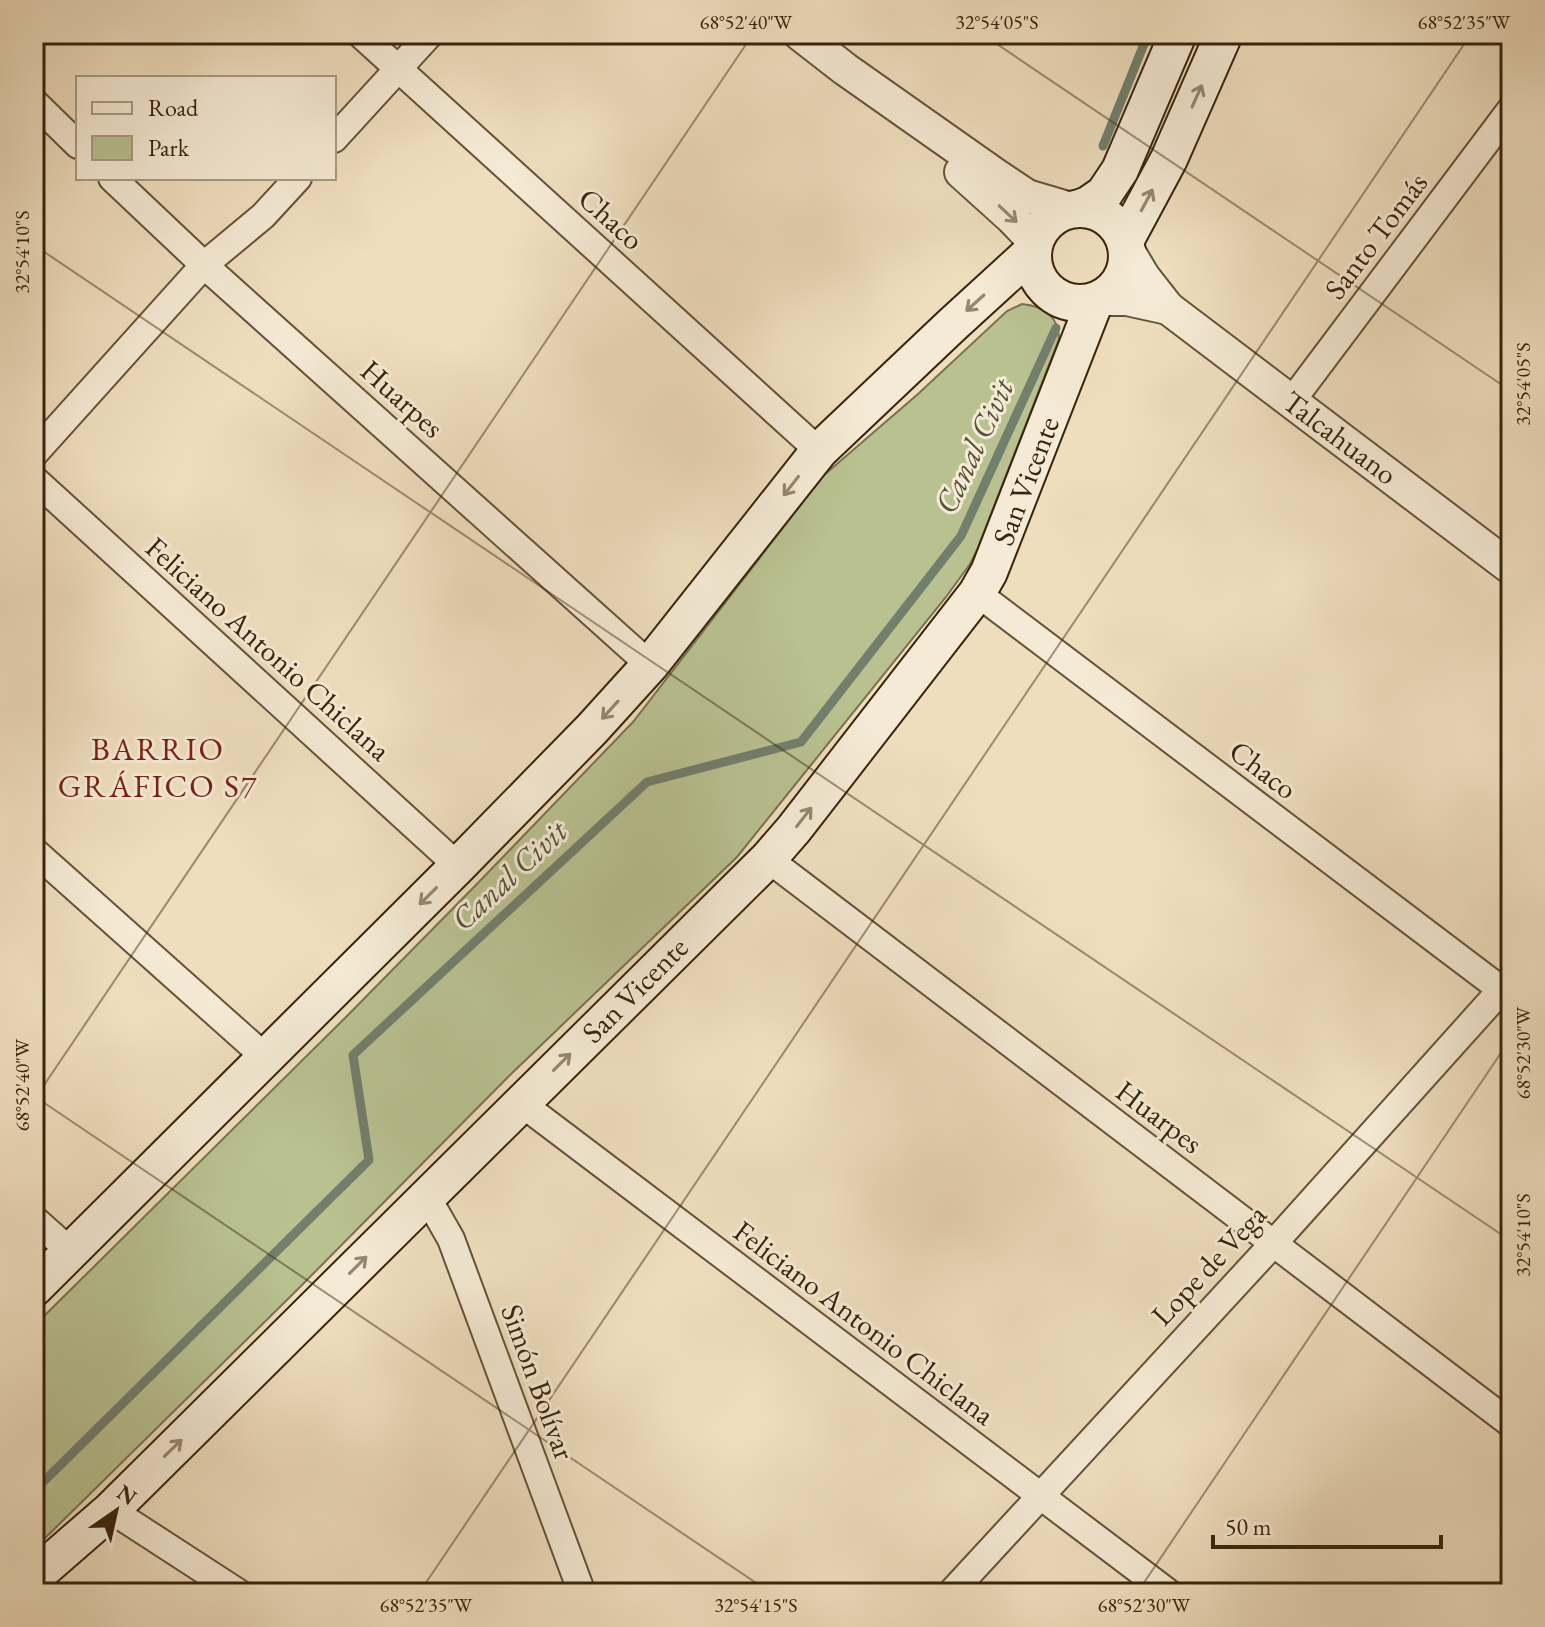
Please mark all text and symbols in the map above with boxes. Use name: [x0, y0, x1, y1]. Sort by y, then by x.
text: 68°52'40"W: [700, 9, 793, 35]
text: 32°54'05"S: [955, 9, 1039, 35]
text: 68°52'35"W: [1418, 9, 1511, 35]
legend: [76, 76, 336, 180]
one-way arrow: [1190, 85, 1205, 109]
text: Road: [148, 92, 199, 123]
text: Park: [148, 132, 190, 163]
street label: Santo Tomás: [1315, 165, 1436, 307]
street label: Chaco: [570, 179, 652, 258]
one-way arrow: [1140, 189, 1156, 212]
one-way arrow: [998, 205, 1018, 224]
text: 32°54'10"S: [9, 210, 35, 294]
one-way arrow: [966, 294, 986, 312]
text: 32°54'05"S: [1510, 342, 1536, 426]
street label: Huarpes: [352, 351, 452, 446]
water label: Canal Civit: [924, 370, 1024, 520]
street label: Talcahuano: [1275, 382, 1405, 493]
street label: San Vicente: [983, 411, 1068, 551]
one-way arrow: [783, 475, 800, 496]
street label: Feliciano Antonio Chiclana: [137, 528, 399, 769]
one-way arrow: [601, 699, 619, 719]
district label: BARRIO GRÁFICO S7: [58, 728, 258, 807]
street label: Chaco: [1222, 731, 1305, 808]
one-way arrow: [795, 807, 812, 828]
water label: Canal Civit: [442, 809, 577, 940]
one-way arrow: [419, 886, 438, 905]
street label: San Vicente: [573, 928, 696, 1051]
text: 68°52'30"W: [1510, 1006, 1536, 1099]
text: 68°52'40"W: [9, 1038, 35, 1131]
one-way arrow: [552, 1053, 572, 1072]
street label: Huarpes: [1108, 1071, 1211, 1162]
text: 32°54'10"S: [1510, 1193, 1536, 1277]
street label: Lope de Vega: [1142, 1196, 1275, 1334]
street label: Feliciano Antonio Chiclana: [726, 1212, 1003, 1434]
one-way arrow: [348, 1256, 368, 1275]
street label: Simón Bolívar: [492, 1299, 585, 1465]
one-way arrow: [163, 1439, 182, 1458]
north arrow: [76, 1471, 156, 1551]
text: N: [111, 1478, 143, 1512]
scale bar: [1213, 1499, 1441, 1549]
text: 50 m: [1225, 1511, 1272, 1542]
text: 68°52'35"W: [380, 1592, 473, 1618]
text: 32°54'15"S: [714, 1592, 798, 1618]
text: 68°52'30"W: [1098, 1592, 1191, 1618]

